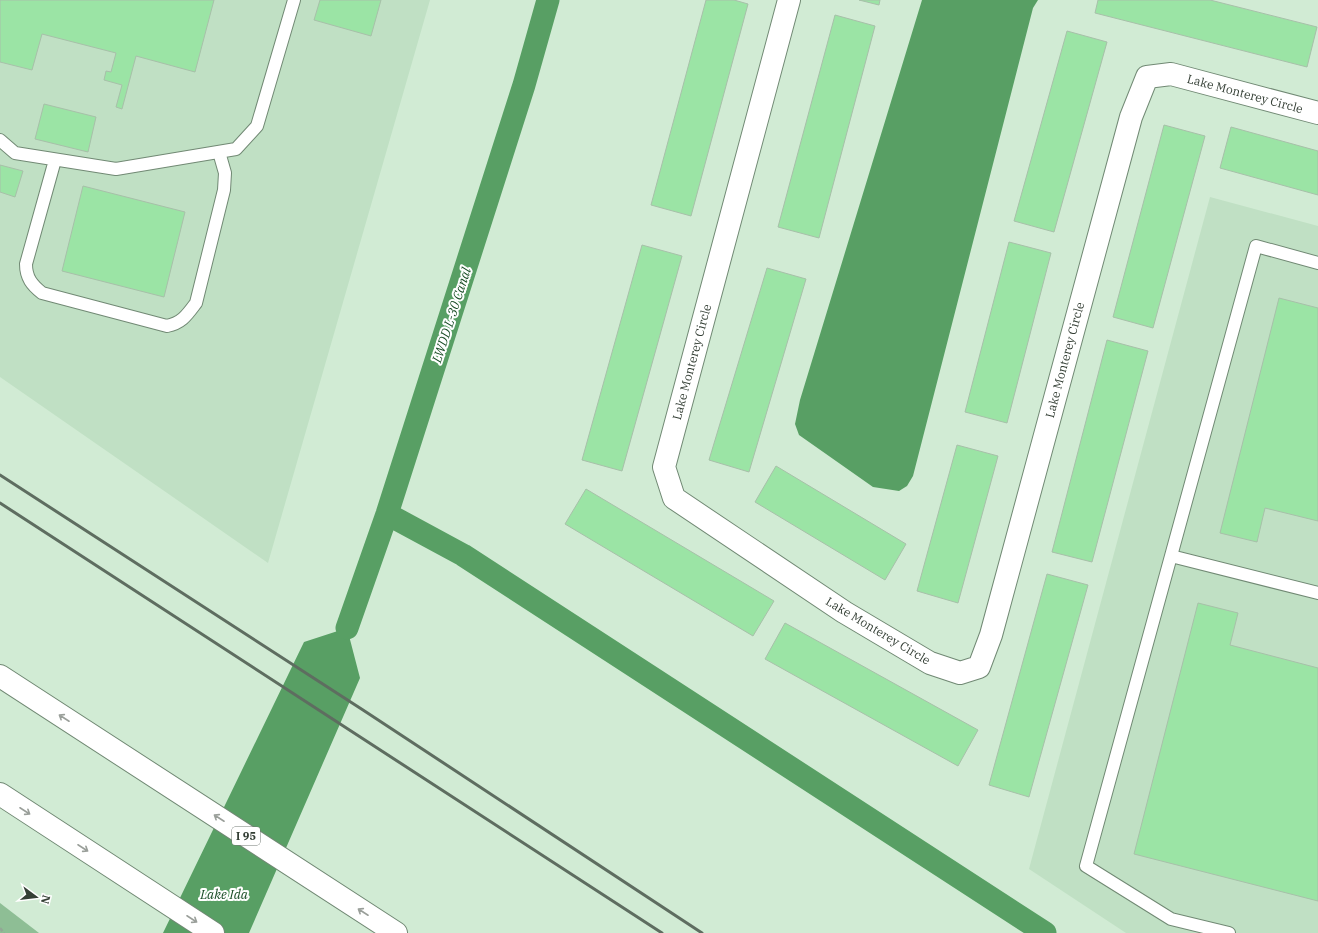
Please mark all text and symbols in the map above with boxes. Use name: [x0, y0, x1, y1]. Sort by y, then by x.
street label: Lake Monterey Circle: [1186, 71, 1305, 116]
water label: LWDD L-30 Canal: [428, 265, 475, 366]
street label: Lake Monterey Circle: [1042, 300, 1087, 419]
street label: Lake Monterey Circle: [669, 302, 714, 421]
street label: Lake Monterey Circle: [823, 593, 933, 668]
one-way arrow: [59, 713, 70, 722]
one-way arrow: [19, 807, 30, 815]
one-way arrow: [214, 814, 225, 822]
road number: I 95: [232, 827, 260, 845]
one-way arrow: [77, 844, 88, 852]
north arrow: [16, 877, 56, 917]
water label: Lake Ida: [199, 886, 248, 903]
text: N: [38, 894, 54, 906]
one-way arrow: [358, 908, 369, 916]
one-way arrow: [186, 915, 197, 923]

